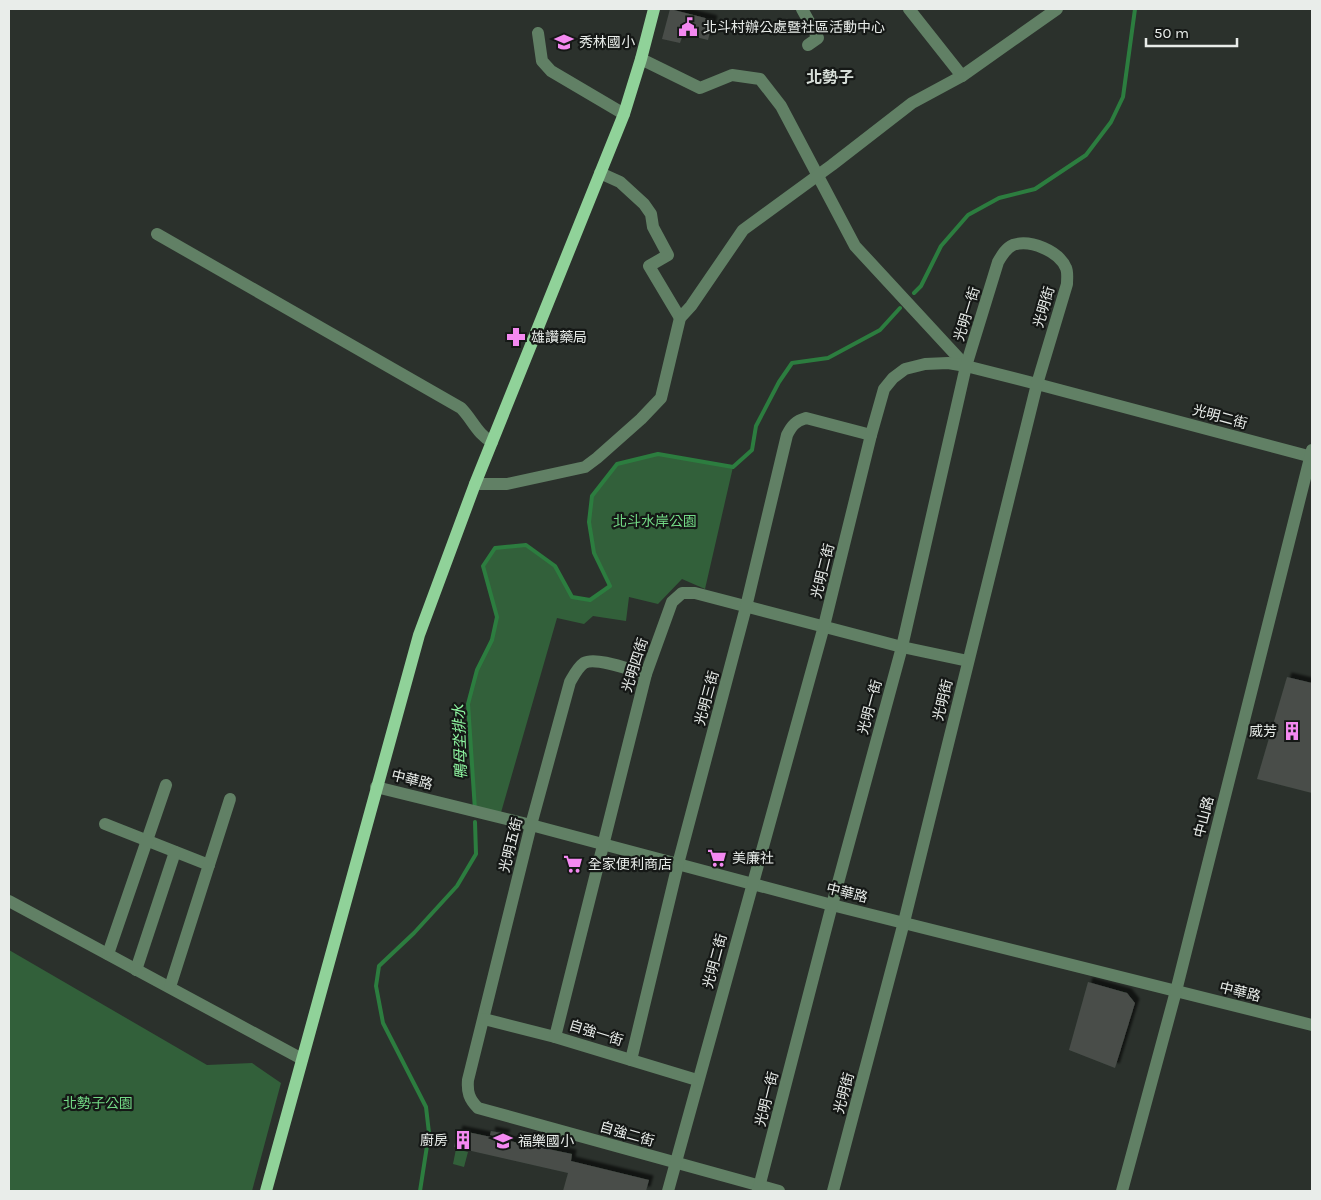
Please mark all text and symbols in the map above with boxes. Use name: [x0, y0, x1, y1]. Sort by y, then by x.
scale bar: [1146, 15, 1237, 47]
public building icon: 北斗村辦公處暨社區活動中心: [677, 16, 699, 38]
place label: 北斗村辦公處暨社區活動中心: [703, 19, 885, 36]
text: 50 m: [1154, 24, 1189, 42]
school or university icon: 秀林國小: [553, 31, 575, 53]
place label: 秀林國小: [579, 34, 635, 51]
district label: 北勢子: [806, 68, 854, 87]
street label: 光明街: [1030, 284, 1058, 330]
street label: 光明一街: [951, 285, 983, 343]
pharmacy icon: 雄讚藥局: [505, 326, 527, 348]
place label: 雄讚藥局: [531, 329, 587, 346]
street label: 光明二街: [1191, 402, 1249, 432]
park label: 北斗水岸公園: [613, 513, 697, 530]
street label: 光明二街: [808, 542, 838, 600]
street label: 光明四街: [618, 636, 652, 694]
street label: 光明三街: [692, 669, 722, 727]
street label: 光明一街: [855, 678, 885, 736]
street label: 光明街: [930, 678, 956, 722]
water label: 鴨母坔排水: [450, 703, 470, 780]
building icon: 威芳: [1281, 720, 1303, 742]
place label: 威芳: [1249, 723, 1277, 740]
street label: 中華路: [390, 767, 434, 793]
street label: 中山路: [1191, 795, 1217, 839]
street label: 光明五街: [496, 816, 526, 874]
supermarket icon: 美廉社: [706, 847, 728, 869]
place label: 美廉社: [732, 850, 774, 867]
supermarket icon: 全家便利商店: [562, 853, 584, 875]
place label: 全家便利商店: [588, 856, 672, 873]
street label: 中華路: [825, 880, 869, 906]
street label: 光明二街: [700, 932, 730, 990]
street label: 中華路: [1218, 979, 1262, 1005]
street label: 自強一街: [567, 1017, 625, 1049]
street label: 光明一街: [752, 1070, 782, 1128]
street label: 光明街: [830, 1071, 858, 1115]
park label: 北勢子公園: [63, 1095, 133, 1112]
street label: 自強二街: [598, 1118, 656, 1150]
building icon: 廚房: [452, 1129, 474, 1151]
school or university icon: 福樂國小: [492, 1130, 514, 1152]
place label: 廚房: [420, 1132, 448, 1149]
place label: 福樂國小: [518, 1133, 574, 1150]

